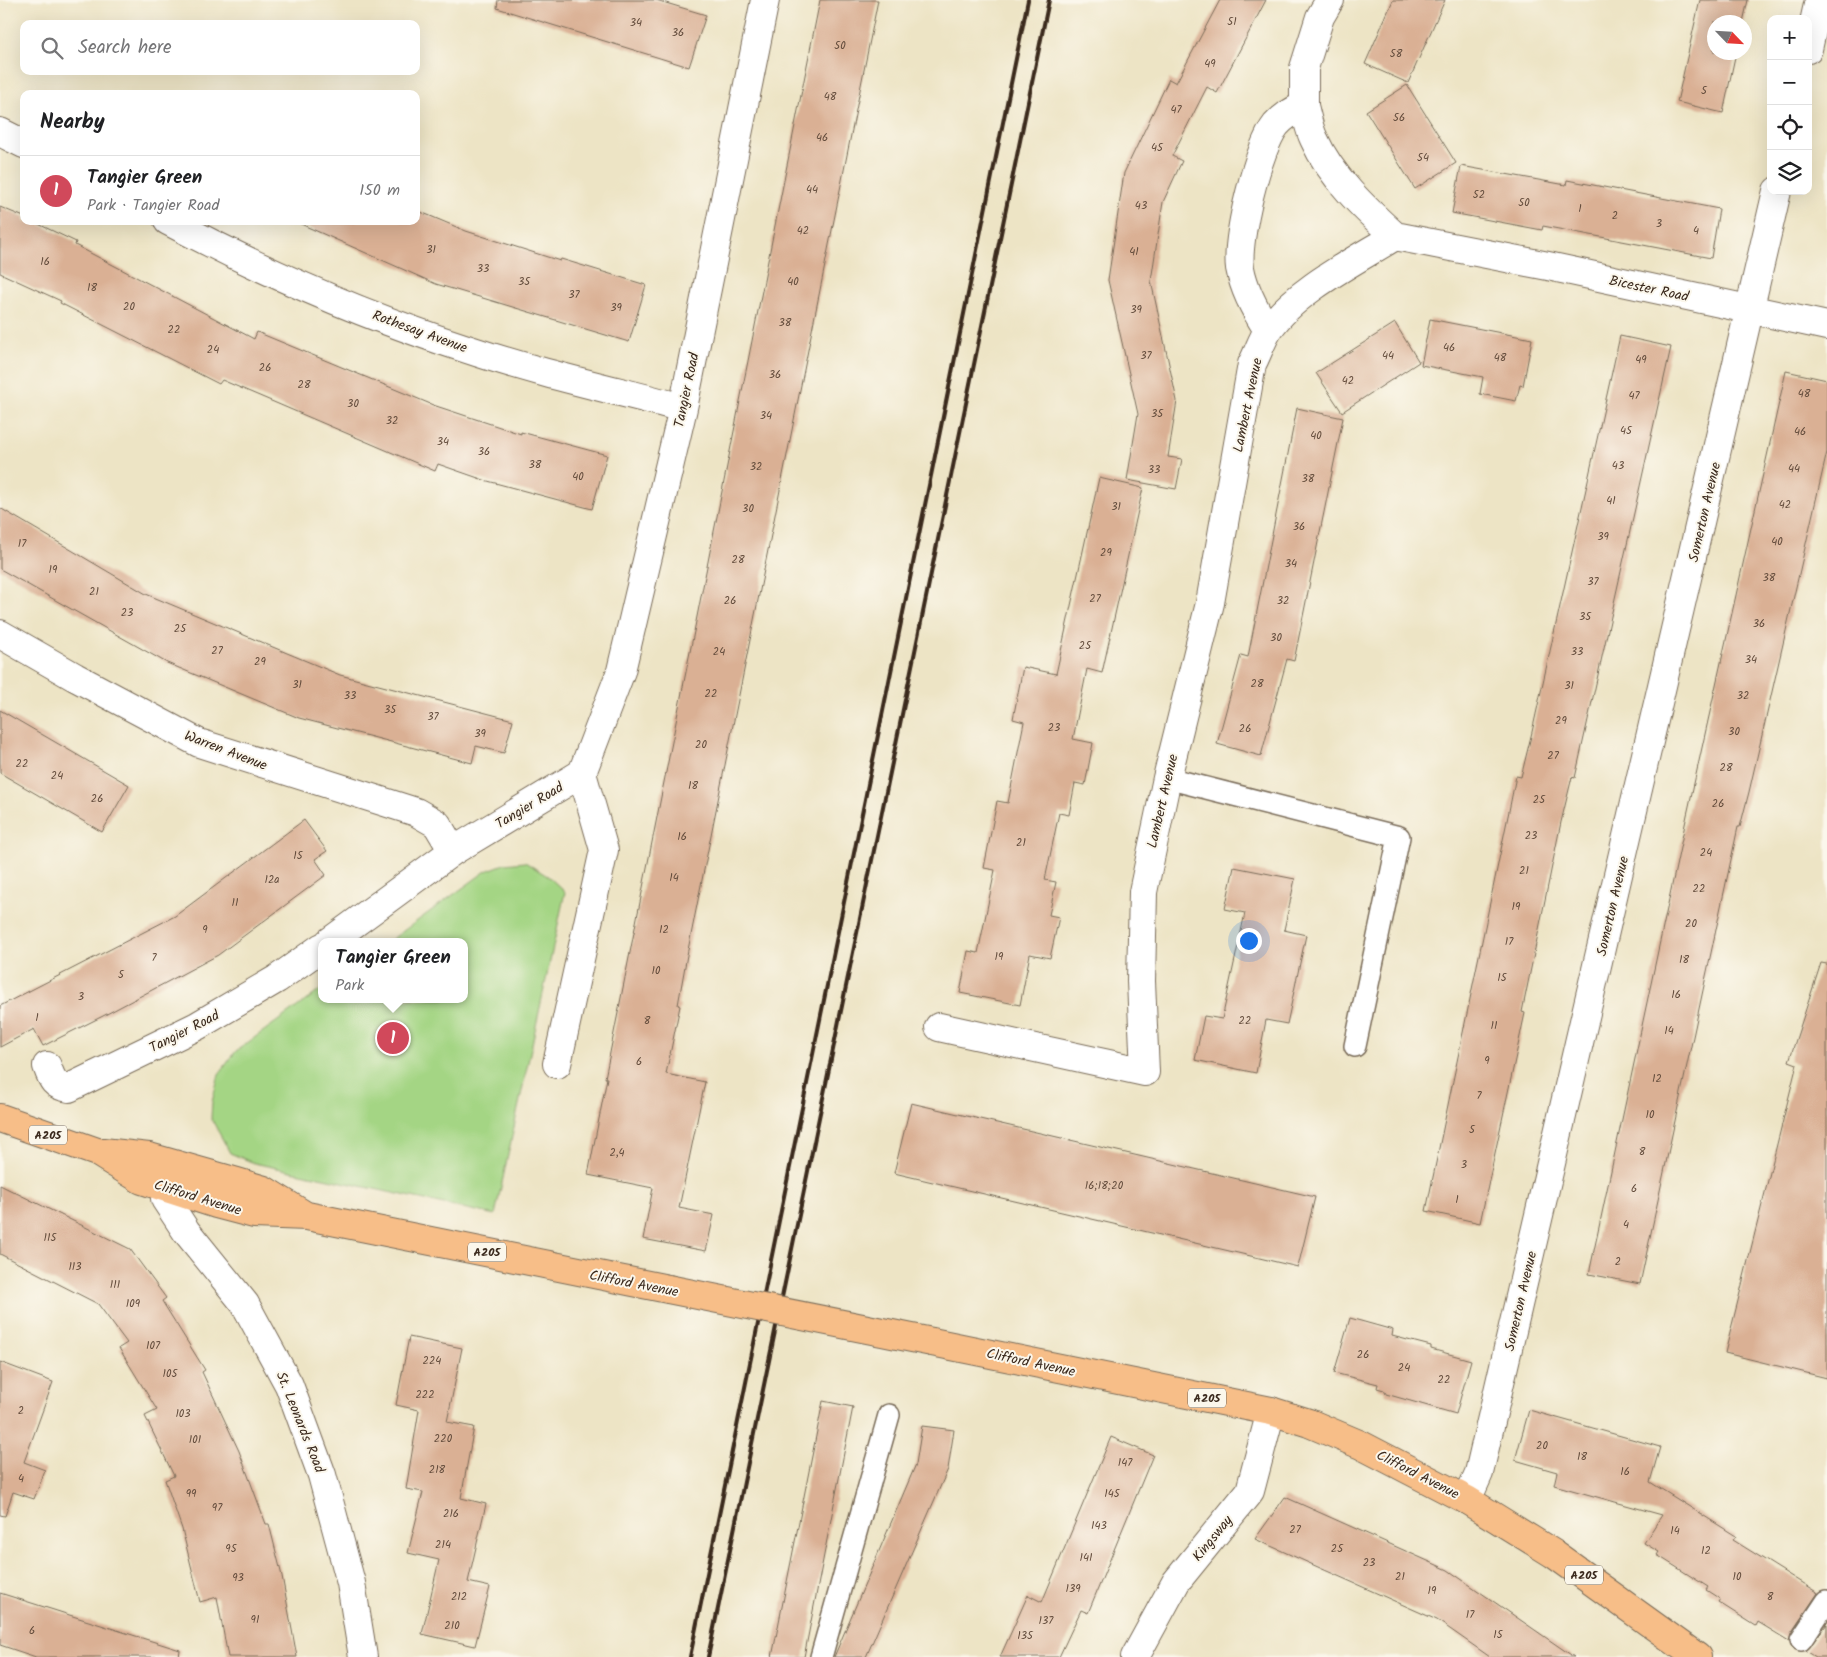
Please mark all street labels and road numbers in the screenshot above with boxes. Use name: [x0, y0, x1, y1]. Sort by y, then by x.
street label: Bicester Road: [1607, 270, 1692, 308]
street label: Rothesay Avenue: [369, 305, 471, 360]
street label: Tangier Road: [668, 350, 706, 430]
street label: Lambert Avenue: [1227, 355, 1269, 454]
street label: Somerton Avenue: [1683, 459, 1727, 564]
street label: Warren Avenue: [181, 725, 271, 777]
street label: Lambert Avenue: [1141, 751, 1185, 850]
street label: Tangier Road: [491, 776, 569, 835]
street label: Somerton Avenue: [1591, 853, 1635, 958]
street label: Tangier Road: [146, 1004, 224, 1059]
road number: A205: [29, 1126, 67, 1144]
street label: Clifford Avenue: [151, 1174, 245, 1222]
road number: A205: [468, 1242, 506, 1262]
street label: Somerton Avenue: [1499, 1248, 1543, 1353]
street label: Clifford Avenue: [587, 1265, 681, 1304]
street label: Clifford Avenue: [984, 1343, 1078, 1383]
street label: St. Leonards Road: [270, 1368, 331, 1477]
road number: A205: [1188, 1389, 1226, 1408]
street label: Clifford Avenue: [1372, 1445, 1463, 1506]
street label: Kingsway: [1187, 1510, 1239, 1567]
road number: A205: [1565, 1566, 1603, 1584]

